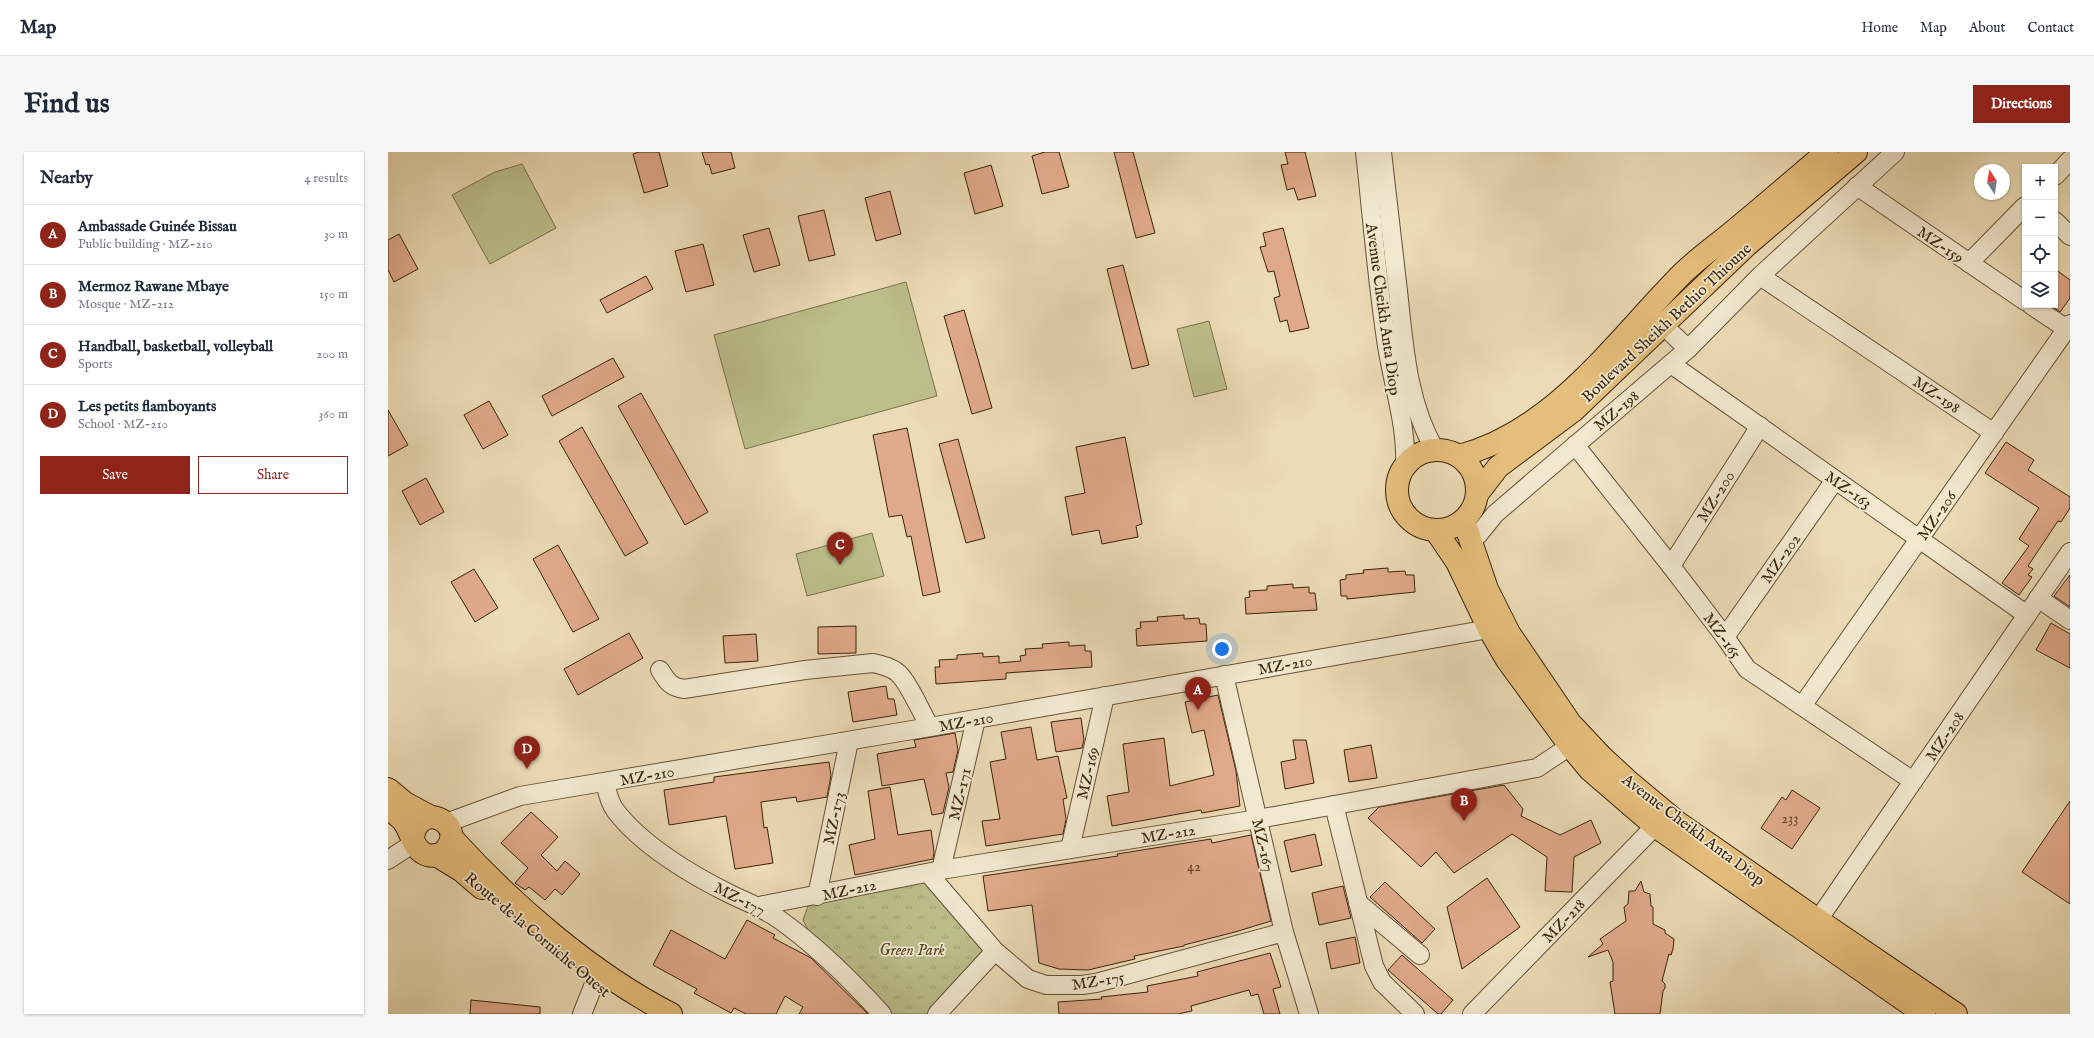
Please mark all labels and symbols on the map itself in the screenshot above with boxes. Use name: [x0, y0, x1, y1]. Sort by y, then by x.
north arrow: [1974, 164, 2010, 200]
street label: Avenue Cheikh Anta Diop: [1360, 221, 1404, 397]
street label: MZ-159: [1913, 223, 1967, 269]
street label: Boulevard Sheikh Bethio Thioune: [1578, 239, 1757, 408]
street label: MZ-198: [1908, 373, 1963, 419]
street label: MZ-198: [1591, 387, 1644, 436]
street label: MZ-163: [1821, 467, 1875, 514]
street label: MZ-200: [1693, 468, 1740, 527]
street label: MZ-206: [1913, 487, 1962, 545]
street label: MZ-202: [1757, 530, 1806, 588]
pin: C: [827, 532, 853, 565]
street label: MZ-165: [1698, 609, 1745, 663]
your location: [1212, 639, 1232, 659]
street label: MZ-210: [1257, 651, 1314, 681]
pin: A: [1185, 677, 1211, 710]
street label: MZ-210: [938, 708, 995, 738]
street label: MZ-208: [1922, 709, 1969, 766]
pin: D: [514, 736, 540, 769]
street label: MZ-169: [1073, 745, 1105, 802]
street label: MZ-210: [619, 762, 676, 792]
street label: MZ-171: [945, 766, 977, 823]
street label: Avenue Cheikh Anta Diop: [1616, 770, 1769, 891]
pin: B: [1451, 788, 1477, 821]
street label: MZ-173: [820, 790, 850, 846]
house number: 233: [1781, 810, 1799, 828]
street label: MZ-167: [1246, 817, 1278, 874]
street label: MZ-212: [1140, 821, 1197, 849]
house number: 42: [1187, 858, 1201, 876]
street label: Route de la Corniche Ouest: [460, 869, 614, 1003]
street label: MZ-212: [821, 875, 878, 906]
street label: MZ-177: [710, 878, 768, 921]
street label: MZ-218: [1539, 895, 1590, 948]
park label: Green Park: [879, 941, 945, 961]
street label: MZ-175: [1071, 968, 1126, 996]

